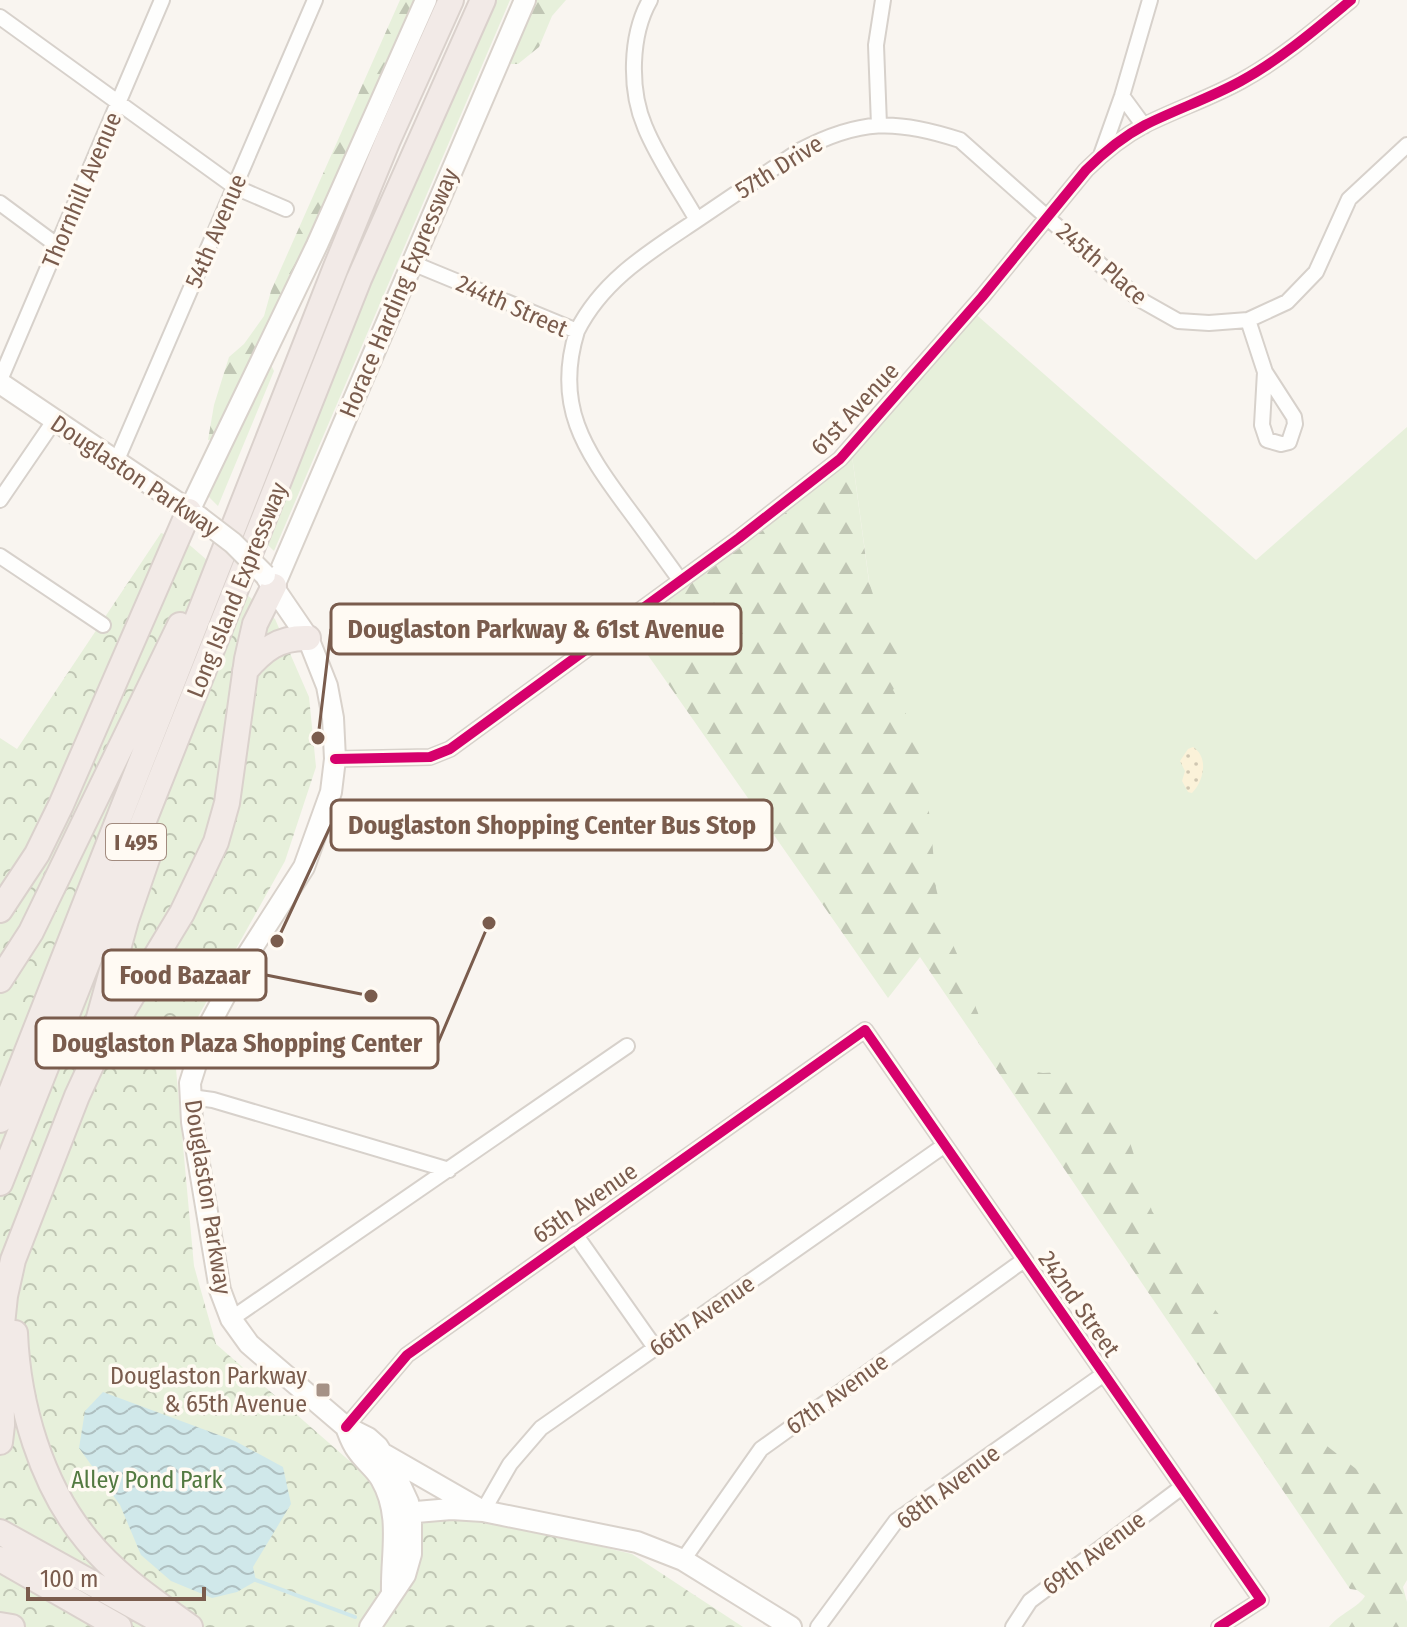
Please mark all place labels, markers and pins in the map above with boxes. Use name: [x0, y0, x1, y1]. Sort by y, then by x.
callout: Douglaston Parkway & 61st Avenue: [331, 604, 741, 654]
callout: Douglaston Shopping Center Bus Stop: [331, 800, 772, 850]
callout: Food Bazaar: [103, 950, 266, 1000]
callout: Douglaston Plaza Shopping Center: [36, 1018, 438, 1068]
place label: Douglaston Parkway & 65th Avenue: [110, 1362, 307, 1418]
marker: Douglaston Parkway & 65th Avenue: [314, 1381, 332, 1399]

